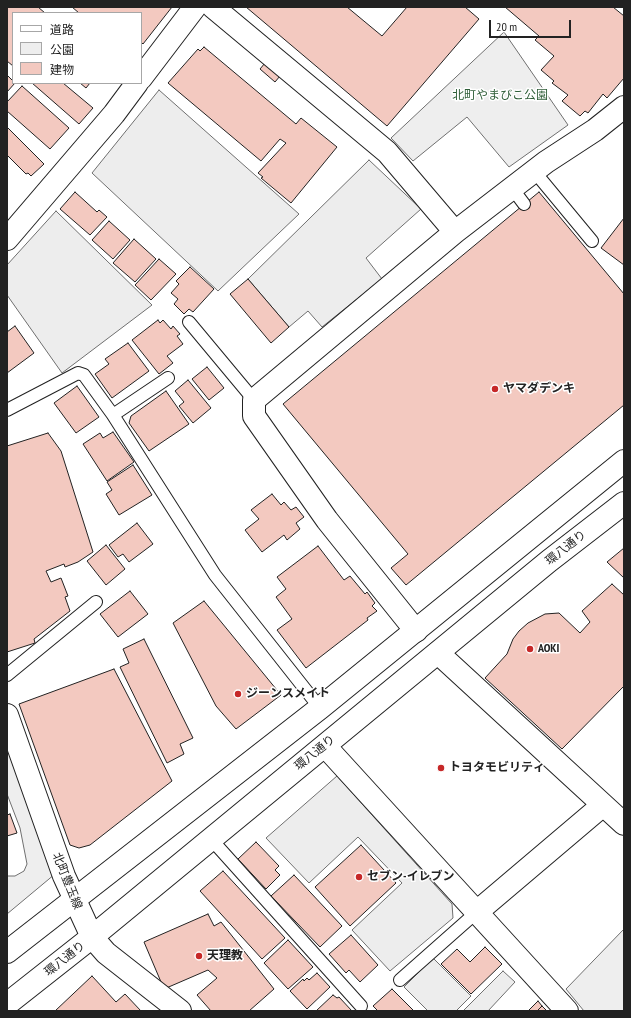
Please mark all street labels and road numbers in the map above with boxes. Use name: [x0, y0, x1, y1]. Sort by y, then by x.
street label: 環八通り: [543, 528, 589, 568]
street label: 環八通り: [292, 732, 338, 774]
street label: 北町豊玉線: [49, 850, 85, 912]
street label: 環八通り: [42, 939, 88, 979]

